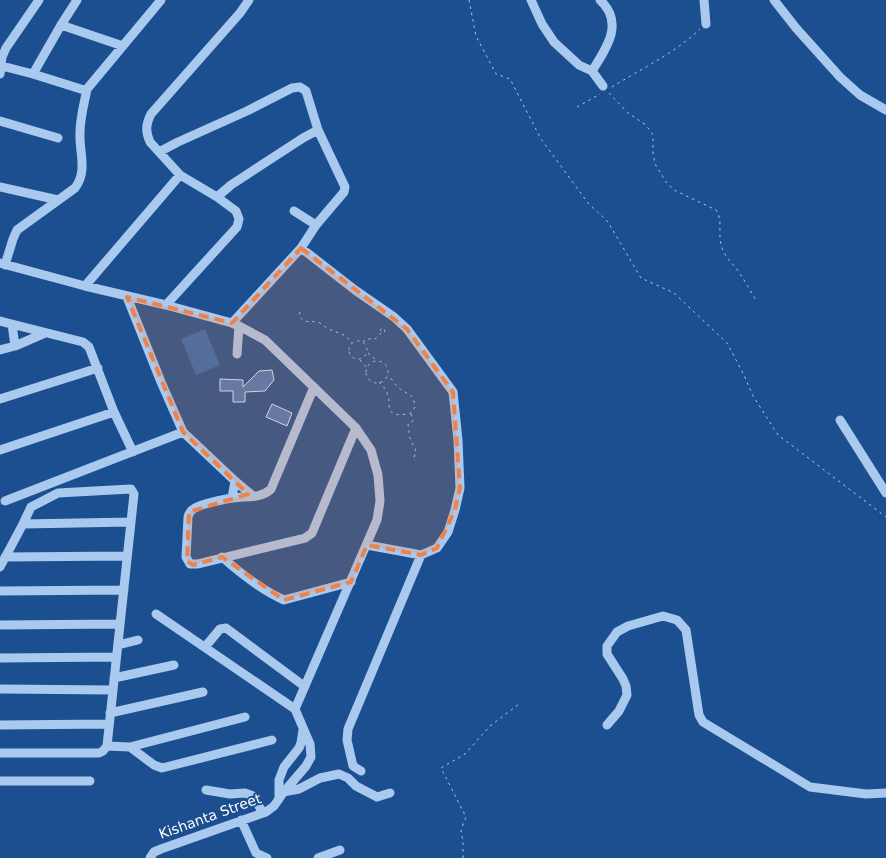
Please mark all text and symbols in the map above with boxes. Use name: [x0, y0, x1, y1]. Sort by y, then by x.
street label: Kishanta Street: [157, 790, 264, 842]

